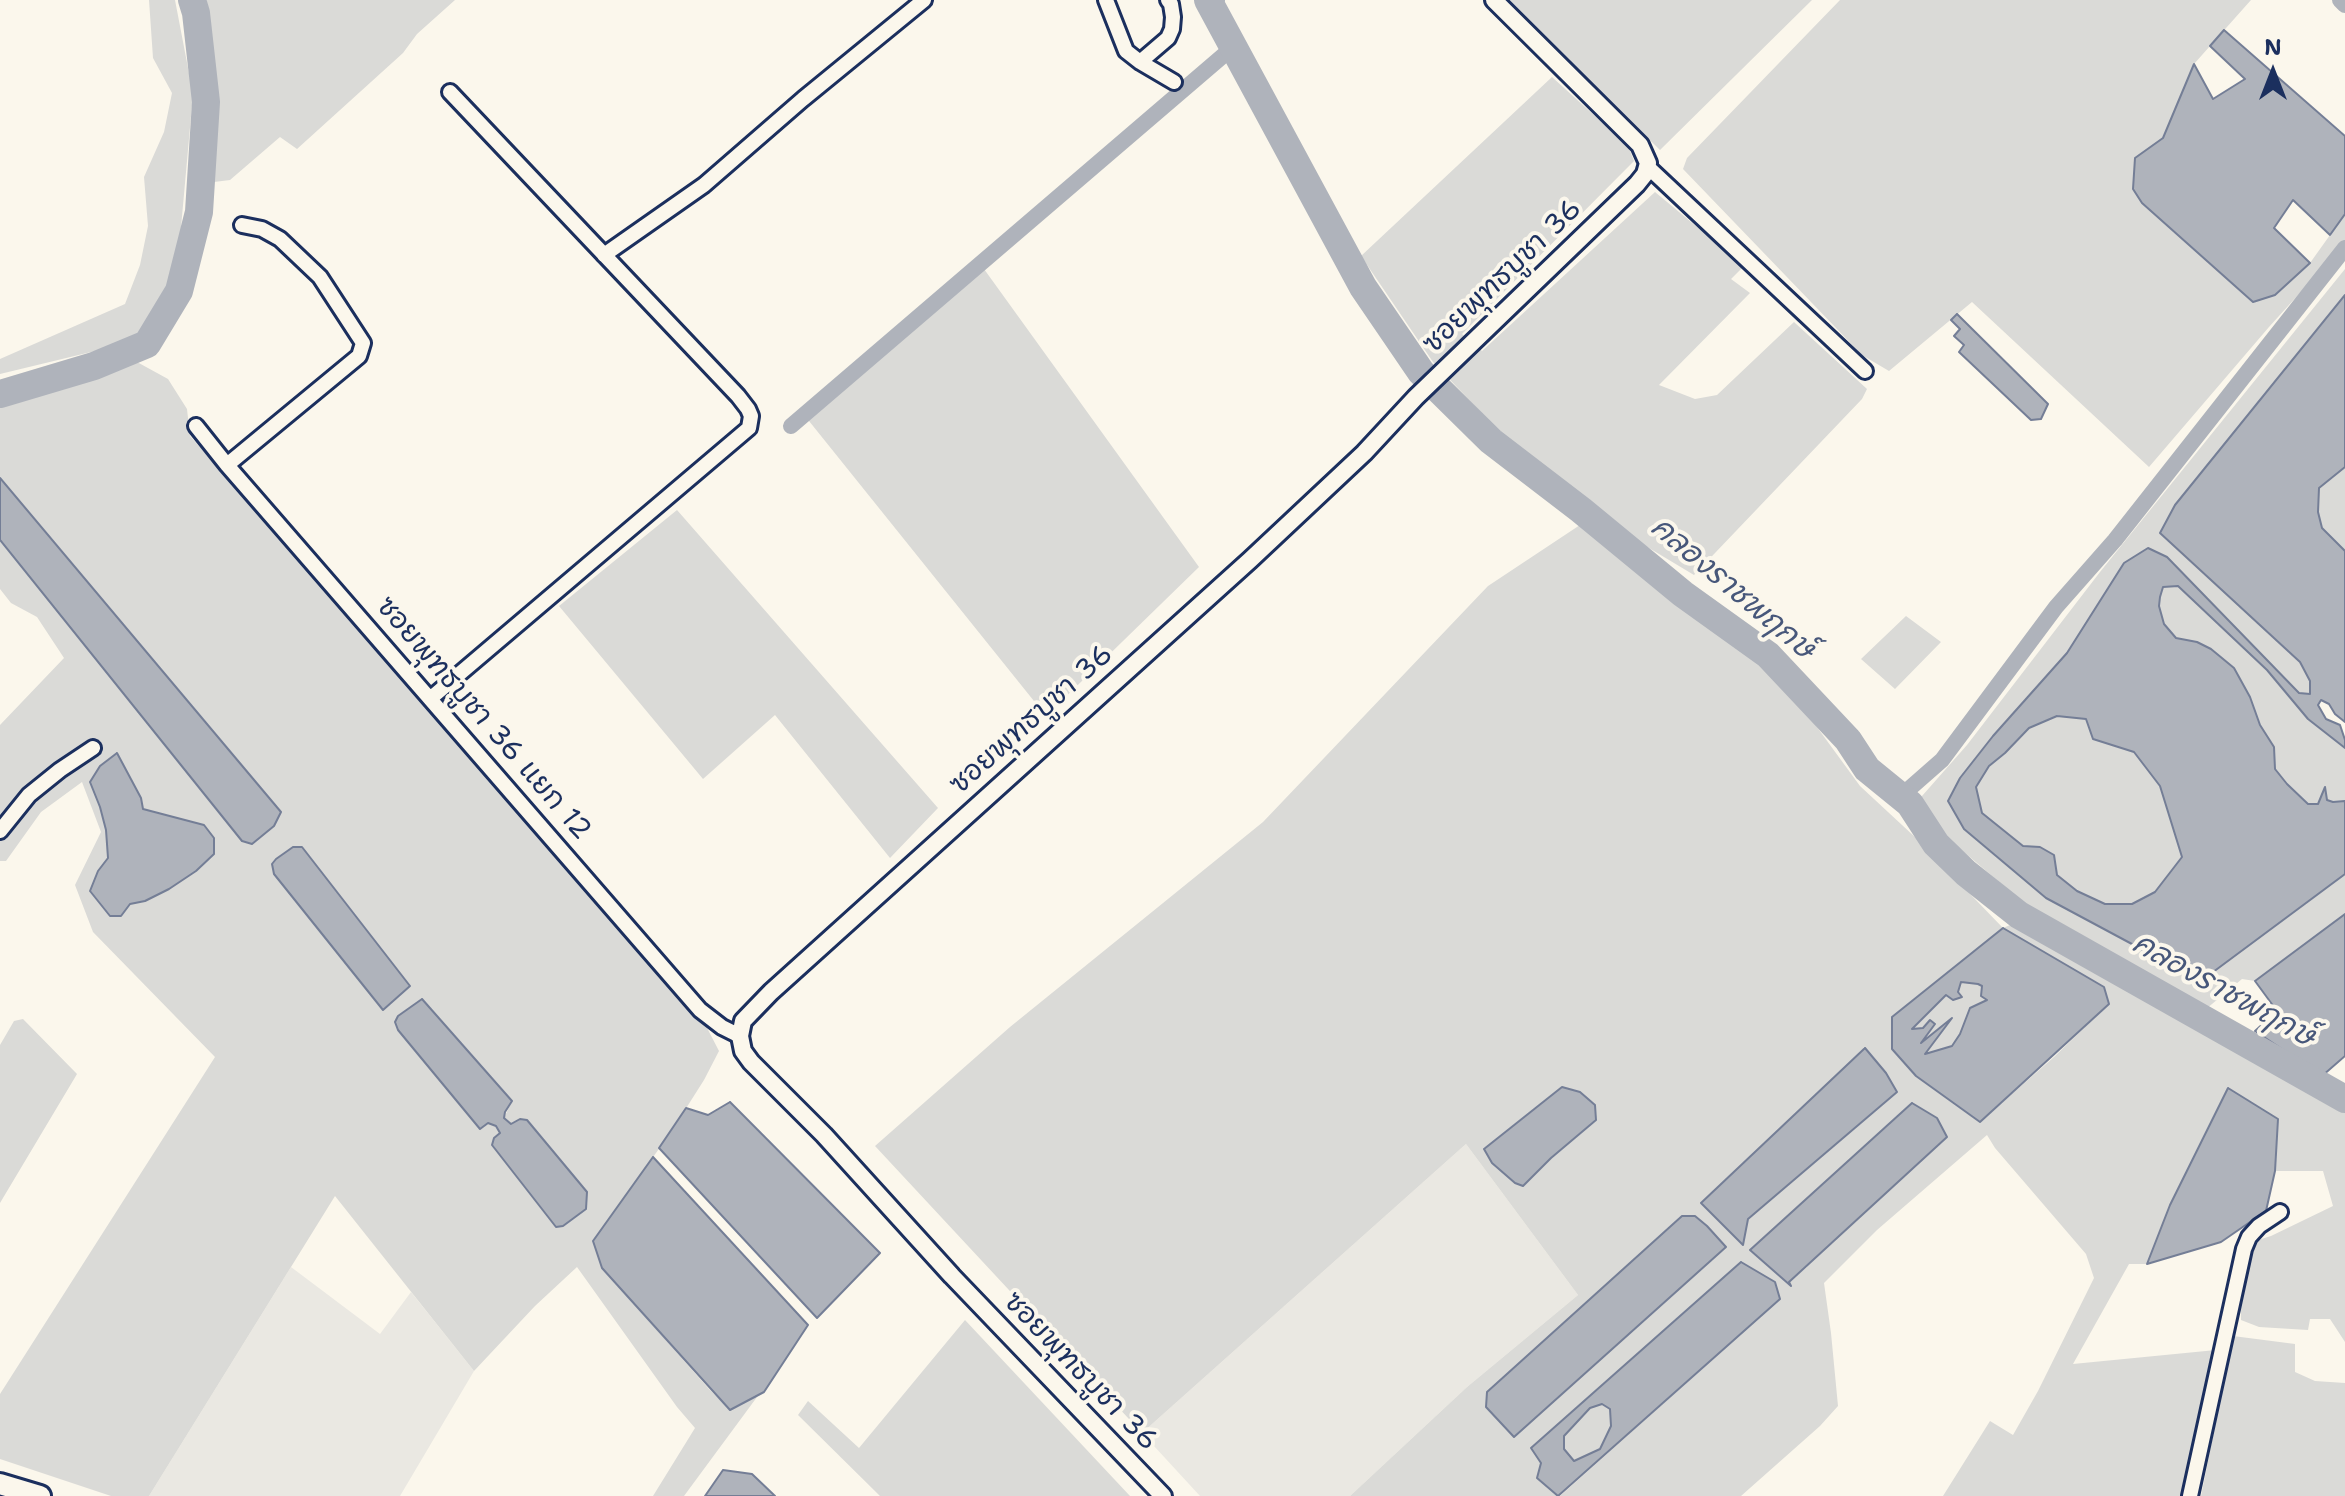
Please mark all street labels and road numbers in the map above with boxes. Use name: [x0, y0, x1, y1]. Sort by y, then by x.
street label: ซอยพุทธบูชา 36: [1417, 193, 1589, 361]
street label: ซอยพุทธบูชา 36 แยก 12: [368, 591, 598, 847]
street label: ซอยพุทธบูชา 36: [944, 638, 1120, 802]
street label: ซอยพุทธบูชา 36: [996, 1286, 1164, 1458]

